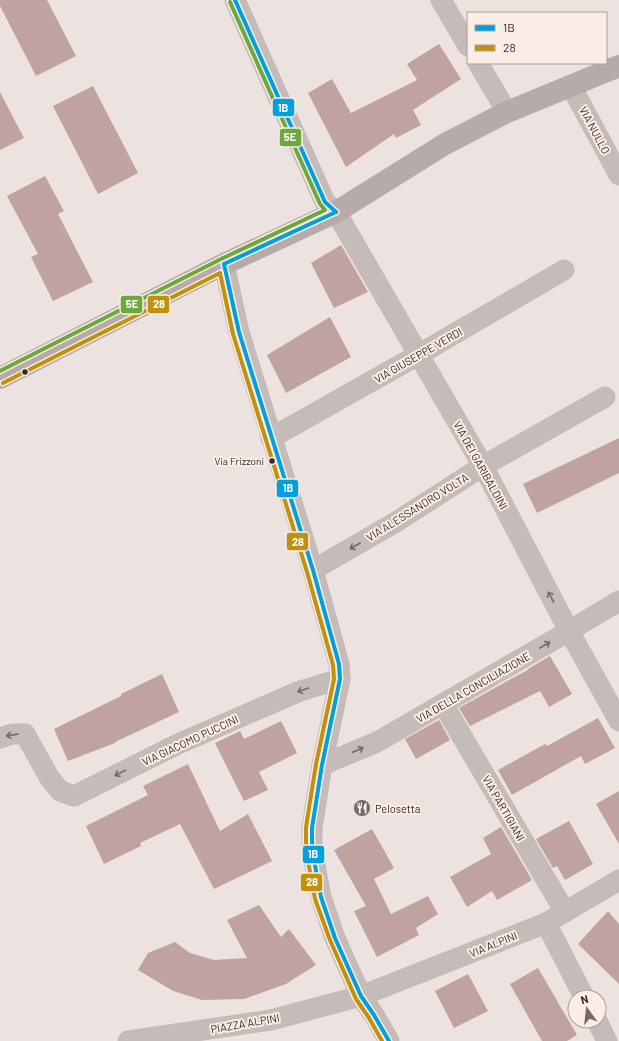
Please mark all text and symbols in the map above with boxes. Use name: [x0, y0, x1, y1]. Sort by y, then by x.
legend: [467, 12, 607, 64]
text: 1B: [503, 20, 515, 34]
text: 28: [503, 40, 516, 54]
line badge: 1B: [272, 98, 295, 117]
text: 1B: [278, 101, 289, 114]
street label: VIA NULLO: [577, 104, 613, 156]
line badge: 5E: [279, 128, 302, 147]
text: 5E: [284, 130, 297, 143]
line badge: 5E: [120, 295, 143, 314]
line badge: 28: [147, 295, 170, 314]
text: 5E: [126, 297, 139, 310]
text: 28: [153, 297, 165, 310]
street label: VIA GIUSEPPE VERDI: [372, 325, 464, 385]
unlabelled marker: [20, 367, 30, 377]
street label: VIA DEI GARIBALDINI: [451, 418, 511, 512]
place label: Via Frizzoni: [214, 455, 264, 467]
marker: Via Frizzoni: [267, 456, 277, 466]
street label: VIA ALESSANDRO VOLTA: [364, 470, 471, 544]
line badge: 1B: [276, 479, 299, 498]
text: 1B: [283, 481, 294, 494]
line badge: 28: [286, 532, 309, 551]
text: 28: [292, 535, 304, 548]
one-way arrow: [349, 543, 361, 551]
one-way arrow: [547, 591, 554, 603]
one-way arrow: [539, 641, 551, 649]
street label: VIA DELLA CONCILIAZIONE: [414, 649, 533, 725]
one-way arrow: [297, 687, 309, 695]
street label: VIA GIACOMO PUCCINI: [140, 712, 240, 768]
one-way arrow: [6, 731, 19, 739]
one-way arrow: [352, 746, 364, 753]
one-way arrow: [115, 769, 127, 777]
street label: VIA PARTIGIANI: [480, 773, 528, 843]
restaurant icon: Pelosetta: [352, 798, 372, 818]
place label: Pelosetta: [375, 802, 420, 815]
line badge: 1B: [302, 845, 325, 864]
text: 1B: [308, 847, 319, 860]
line badge: 28: [300, 873, 323, 892]
text: 28: [306, 875, 318, 888]
street label: VIA ALPINI: [467, 928, 519, 960]
north arrow: [567, 989, 607, 1029]
text: N: [579, 992, 590, 1006]
street label: PIAZZA ALPINI: [210, 1011, 280, 1035]

